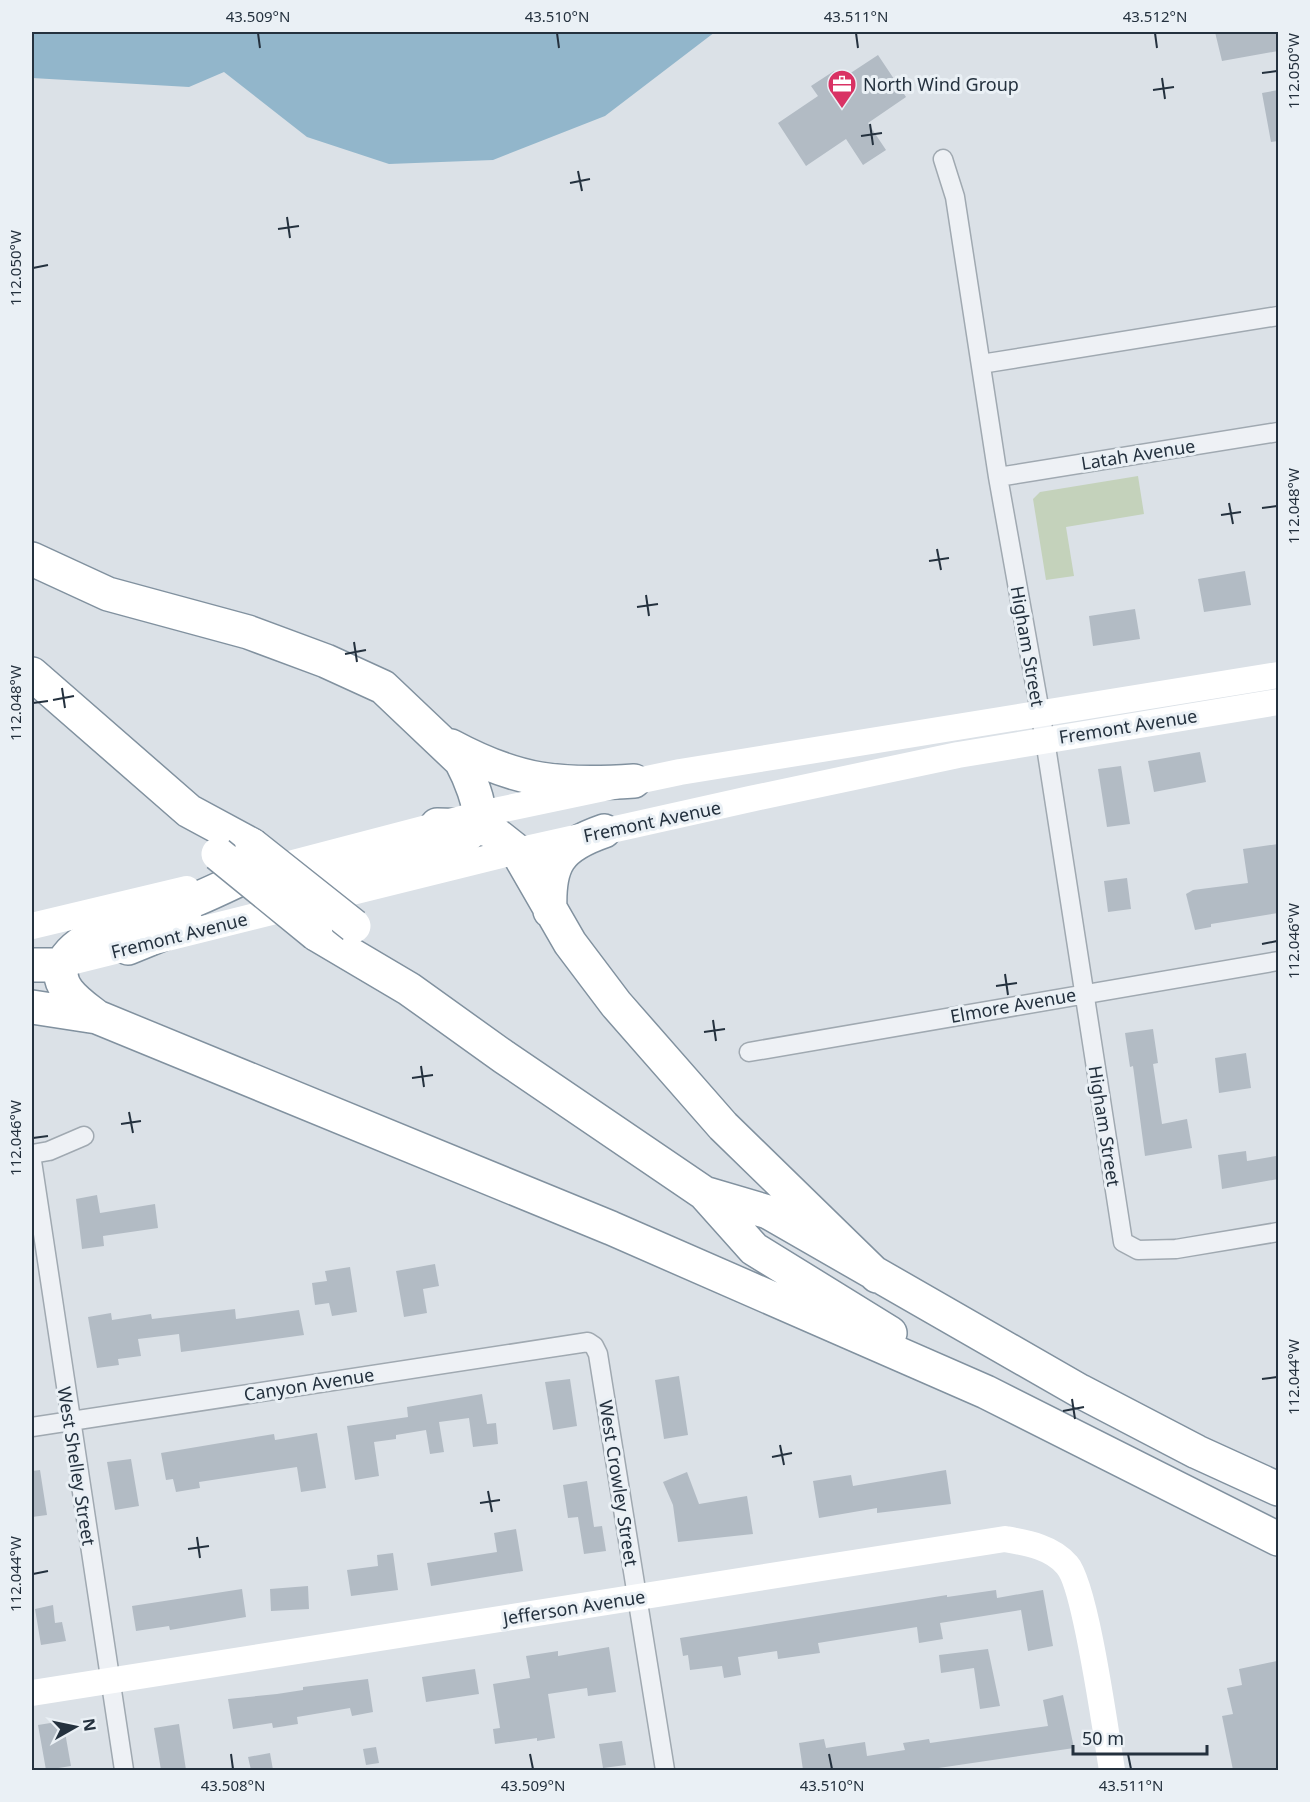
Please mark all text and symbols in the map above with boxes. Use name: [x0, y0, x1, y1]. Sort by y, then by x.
text: 43.509°N: [226, 6, 290, 26]
text: 43.510°N: [525, 6, 589, 26]
text: 43.511°N: [824, 6, 888, 26]
text: 43.512°N: [1123, 6, 1187, 26]
text: 112.050°W: [1283, 33, 1303, 109]
office icon: North Wind Group: [826, 68, 858, 110]
place label: North Wind Group: [863, 72, 1019, 96]
text: 112.050°W: [5, 230, 25, 306]
street label: Latah Avenue: [1079, 433, 1197, 475]
text: 112.048°W: [1283, 468, 1303, 544]
street label: Higham Street: [1006, 584, 1051, 709]
text: 112.048°W: [5, 665, 25, 741]
street label: Fremont Avenue: [1057, 703, 1199, 749]
street label: Fremont Avenue: [581, 795, 723, 847]
text: 112.046°W: [1283, 903, 1303, 979]
street label: Fremont Avenue: [108, 906, 250, 964]
street label: Elmore Avenue: [948, 982, 1078, 1028]
street label: Higham Street: [1084, 1064, 1126, 1189]
text: 112.046°W: [5, 1100, 25, 1176]
text: 112.044°W: [1283, 1339, 1303, 1415]
street label: Canyon Avenue: [242, 1362, 376, 1406]
street label: West Shelley Street: [53, 1385, 101, 1548]
street label: West Crowley Street: [594, 1398, 644, 1568]
text: 112.044°W: [5, 1536, 25, 1612]
street label: Jefferson Avenue: [499, 1584, 647, 1630]
north arrow: [45, 1697, 105, 1757]
text: N: [78, 1717, 102, 1733]
scale bar: [1073, 1718, 1206, 1756]
text: 50 m: [1082, 1726, 1124, 1750]
text: 43.508°N: [201, 1775, 265, 1795]
text: 43.509°N: [501, 1775, 565, 1795]
text: 43.510°N: [800, 1775, 864, 1795]
text: 43.511°N: [1099, 1775, 1163, 1795]

